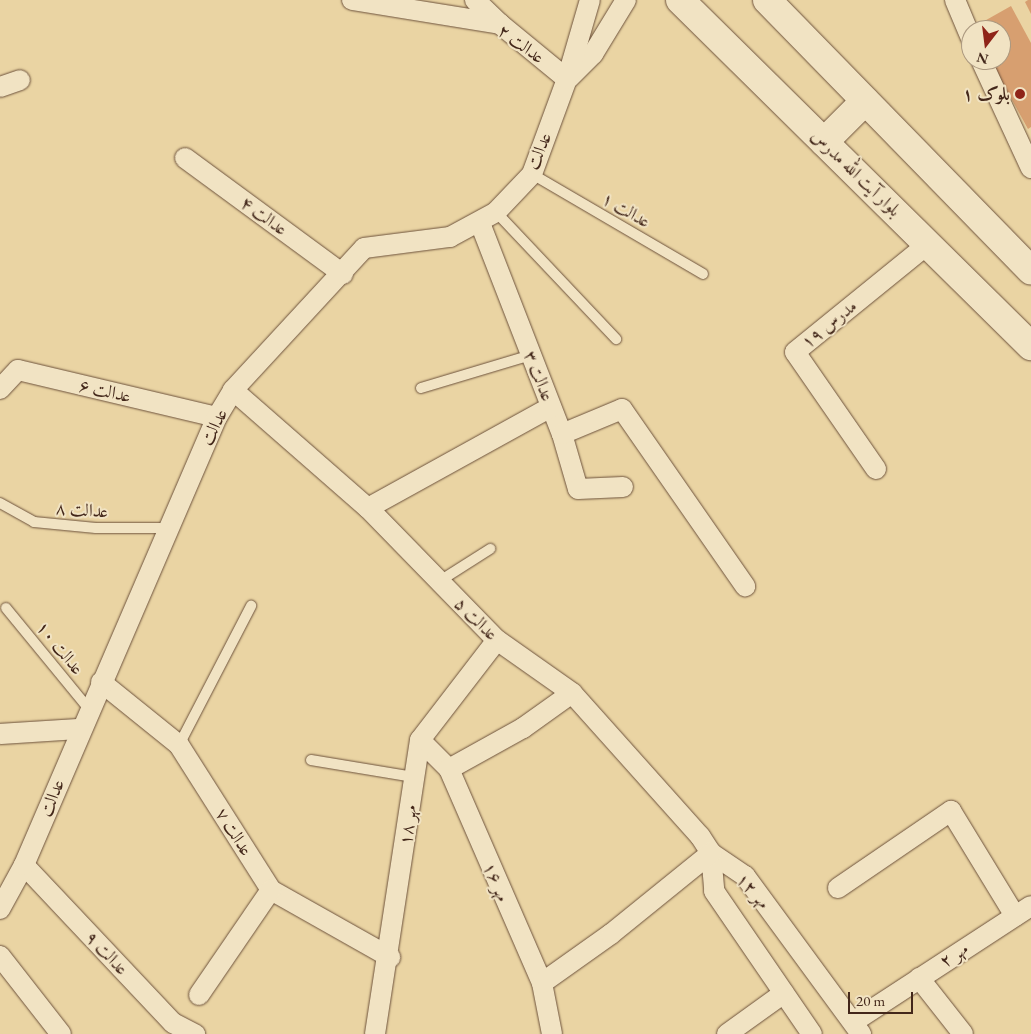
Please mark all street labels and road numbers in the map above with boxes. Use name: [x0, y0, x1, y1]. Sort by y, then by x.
street label: عدالت ۲: [493, 20, 549, 68]
street label: بلوار آیت الله مدرس: [807, 125, 905, 221]
street label: عدالت: [522, 129, 556, 173]
street label: عدالت ۱: [598, 188, 654, 232]
street label: عدالت ۴: [236, 192, 292, 240]
street label: مدرس ۱۹: [797, 295, 861, 353]
street label: عدالت ۳: [519, 348, 559, 404]
street label: عدالت ۶: [77, 375, 133, 407]
street label: عدالت: [196, 405, 232, 449]
street label: عدالت ۸: [55, 497, 109, 523]
street label: عدالت ۵: [450, 593, 502, 645]
street label: عدالت ۱۰: [32, 617, 88, 679]
street label: عدالت: [35, 776, 69, 820]
street label: عدالت ۷: [211, 804, 257, 860]
street label: مهر ۱۸: [394, 804, 422, 846]
street label: مهر ۱۶: [478, 859, 514, 905]
street label: مهر ۱۲: [732, 869, 774, 913]
street label: عدالت ۹: [81, 926, 133, 980]
street label: مهر ۲: [936, 938, 972, 972]

